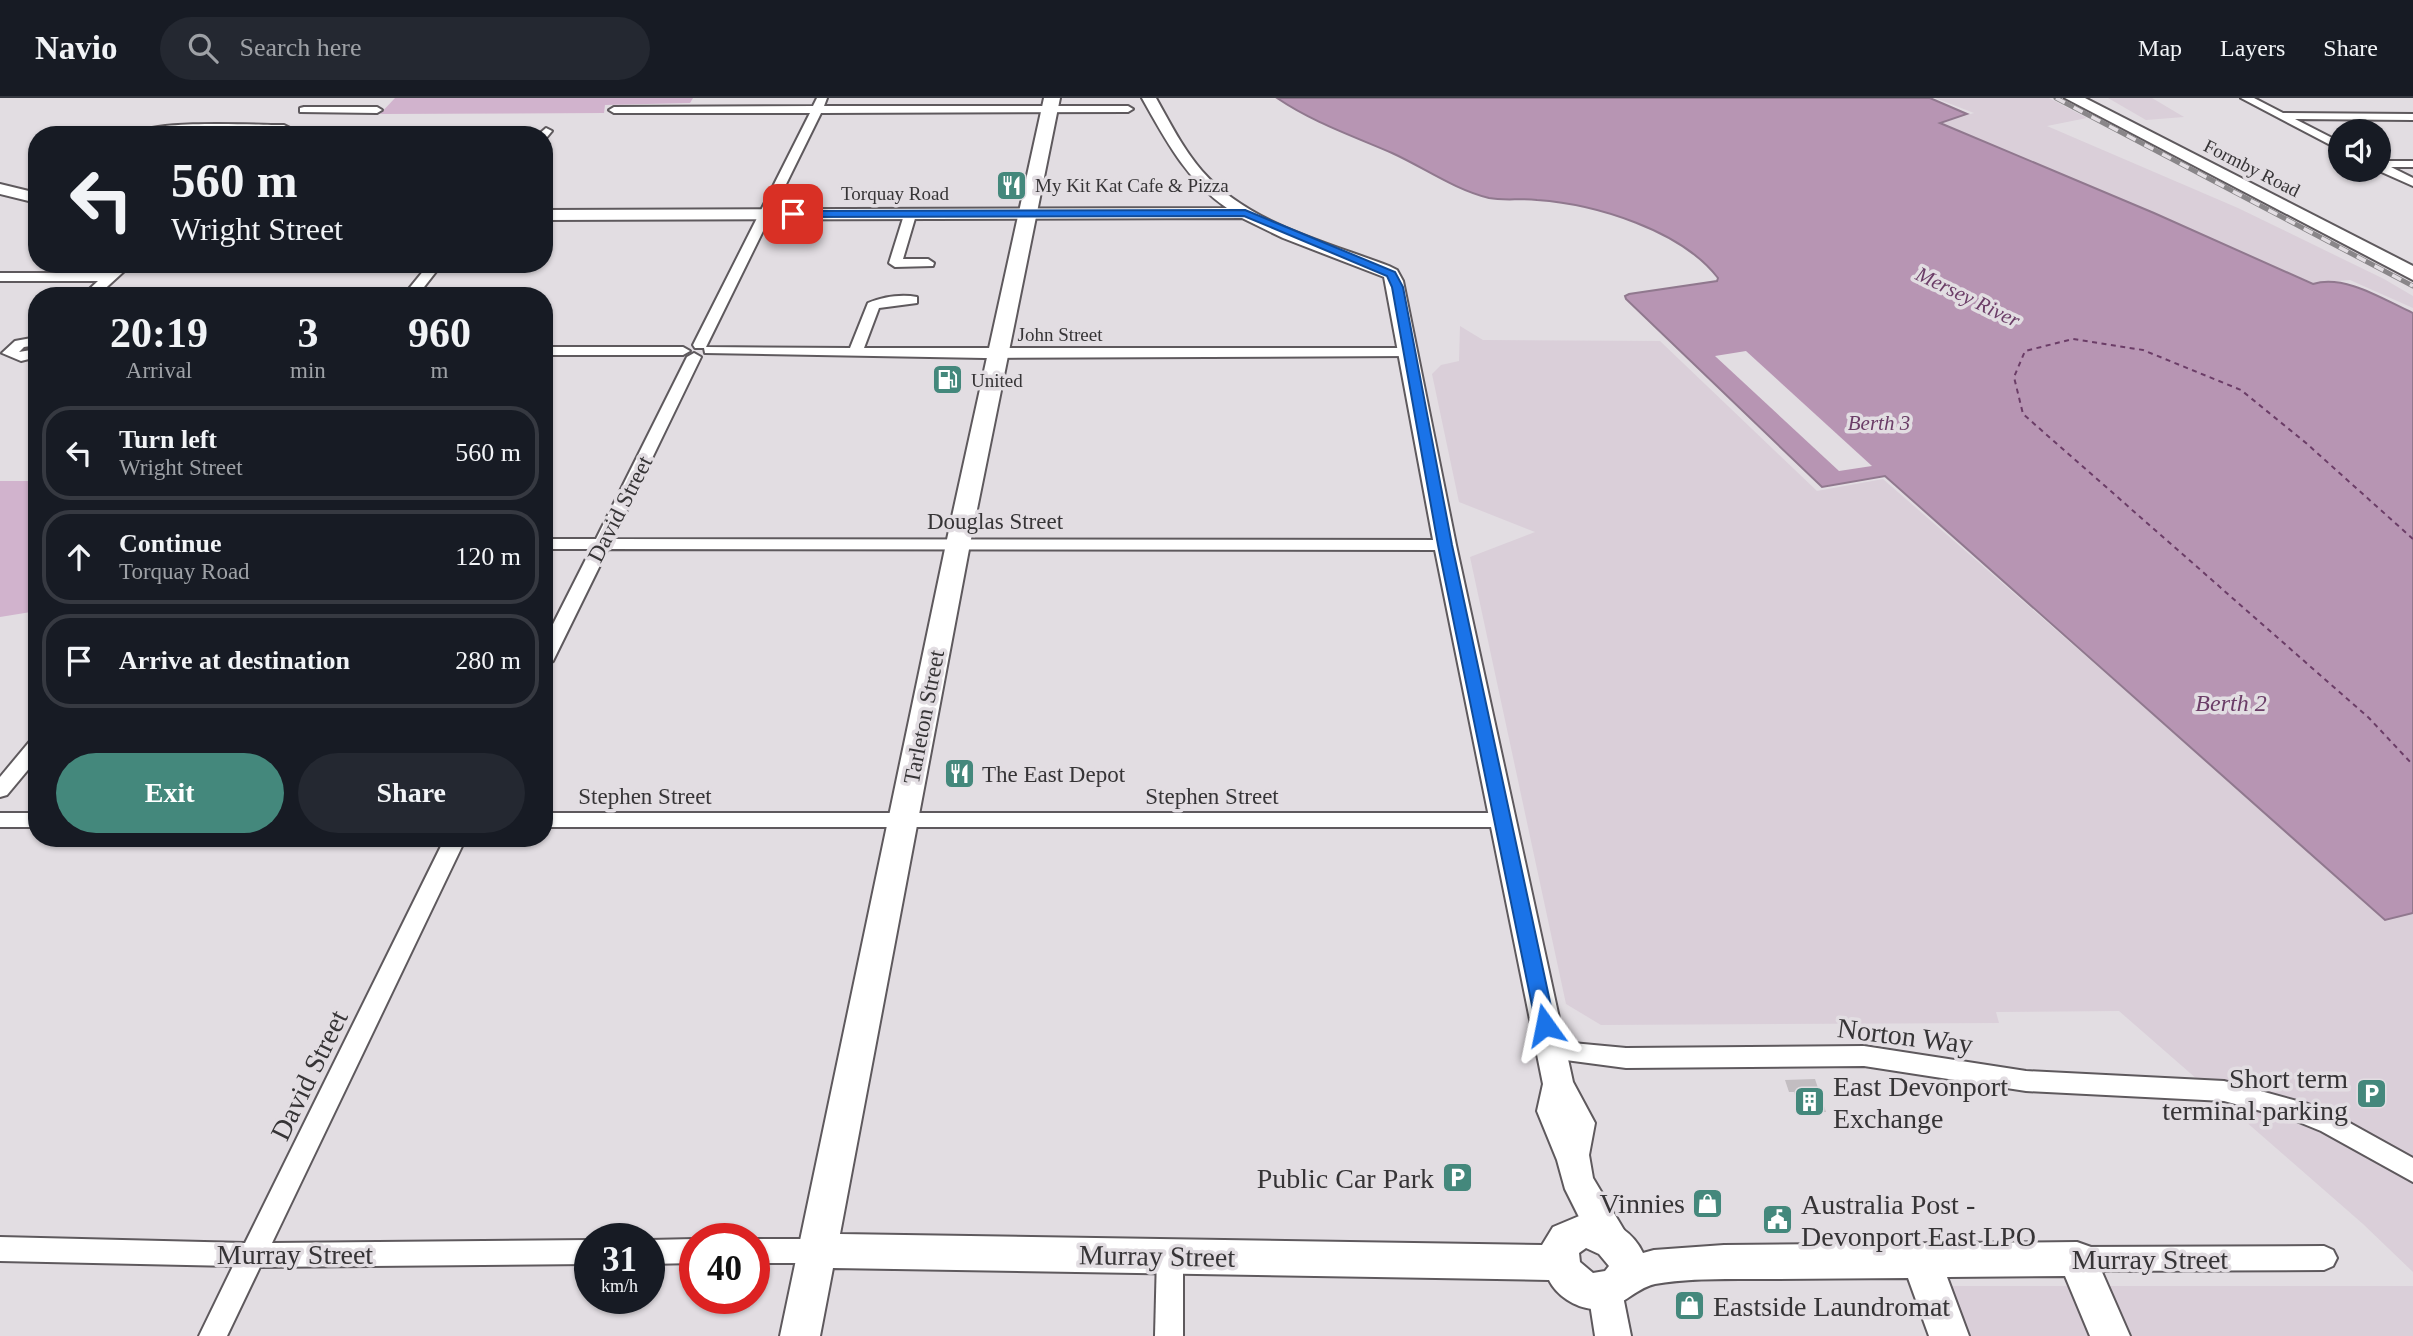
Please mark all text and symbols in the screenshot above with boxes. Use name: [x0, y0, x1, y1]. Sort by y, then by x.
search box: [160, 17, 650, 80]
icon: search: [184, 29, 222, 67]
text: Navio: [35, 30, 118, 66]
text: Search here: [240, 33, 361, 62]
text: Map: [2138, 35, 2182, 61]
text: Layers: [2220, 35, 2285, 61]
text: Share: [2323, 35, 2378, 61]
map controls: [2328, 119, 2391, 182]
button: sound: [2328, 119, 2391, 182]
street label: Formby Road: [2200, 135, 2304, 201]
text: 560 m: [171, 153, 298, 208]
icon: left: [56, 154, 147, 245]
restaurant icon: My Kit Kat Cafe & Pizza: [995, 168, 1029, 202]
place label: My Kit Kat Cafe & Pizza: [1035, 175, 1229, 196]
street label: Torquay Road: [841, 183, 949, 204]
pin: [763, 184, 823, 244]
icon: arrive: [774, 195, 812, 233]
text: Wright Street: [171, 211, 343, 247]
water label: Mersey River: [1911, 261, 2025, 333]
text: 20:19: [110, 310, 208, 356]
text: 3: [297, 310, 318, 356]
text: 960: [408, 310, 471, 356]
street label: John Street: [1018, 324, 1103, 345]
text: Arrival: [126, 358, 192, 383]
text: min: [290, 358, 326, 383]
text: m: [430, 358, 448, 383]
fuel station icon: United: [931, 363, 965, 397]
place label: United: [971, 370, 1023, 391]
water label: Berth 3: [1848, 411, 1910, 435]
text: Turn left: [119, 425, 217, 454]
icon: left: [60, 434, 98, 472]
text: 560 m: [455, 438, 521, 467]
street label: David Street: [583, 451, 658, 566]
text: Wright Street: [119, 455, 243, 480]
street label: Douglas Street: [927, 509, 1064, 534]
text: Continue: [119, 529, 222, 558]
icon: ahead: [60, 538, 98, 576]
text: 120 m: [455, 542, 521, 571]
text: Torquay Road: [119, 559, 250, 584]
icon: arrive: [60, 642, 98, 680]
text: Arrive at destination: [119, 646, 350, 675]
text: 280 m: [455, 646, 521, 675]
street label: Tarleton Street: [899, 647, 949, 786]
water label: Berth 2: [2195, 690, 2267, 716]
button: Exit: [56, 753, 284, 833]
button: Share: [298, 753, 525, 833]
restaurant icon: The East Depot: [942, 757, 976, 791]
place label: The East Depot: [982, 762, 1126, 787]
street label: Stephen Street: [578, 784, 712, 809]
street label: Stephen Street: [1145, 784, 1279, 809]
position arrow: [1508, 988, 1582, 1062]
street label: David Street: [264, 1005, 354, 1145]
street label: Norton Way: [1835, 1012, 1975, 1060]
place label: Short term terminal parking: [2162, 1063, 2348, 1126]
place label: East Devonport Exchange: [1833, 1071, 2008, 1134]
parking icon: Short term terminal parking: [2354, 1077, 2388, 1111]
building icon: East Devonport Exchange: [1793, 1085, 1827, 1119]
parking icon: Public Car Park: [1440, 1161, 1474, 1195]
place label: Public Car Park: [1257, 1163, 1434, 1194]
shop icon: Vinnies: [1691, 1186, 1725, 1220]
place label: Vinnies: [1600, 1188, 1685, 1219]
place label: Australia Post - Devonport East LPO: [1801, 1189, 2036, 1252]
public building icon: Australia Post - Devonport East LPO: [1761, 1203, 1795, 1237]
speed limit sign: 40: [679, 1223, 770, 1314]
street label: Murray Street: [217, 1239, 373, 1270]
street label: Murray Street: [1079, 1239, 1236, 1273]
text: 31: [602, 1240, 637, 1279]
street label: Murray Street: [2072, 1244, 2228, 1275]
text: km/h: [601, 1276, 638, 1296]
shop icon: Eastside Laundromat: [1673, 1289, 1707, 1323]
place label: Eastside Laundromat: [1713, 1291, 1950, 1322]

